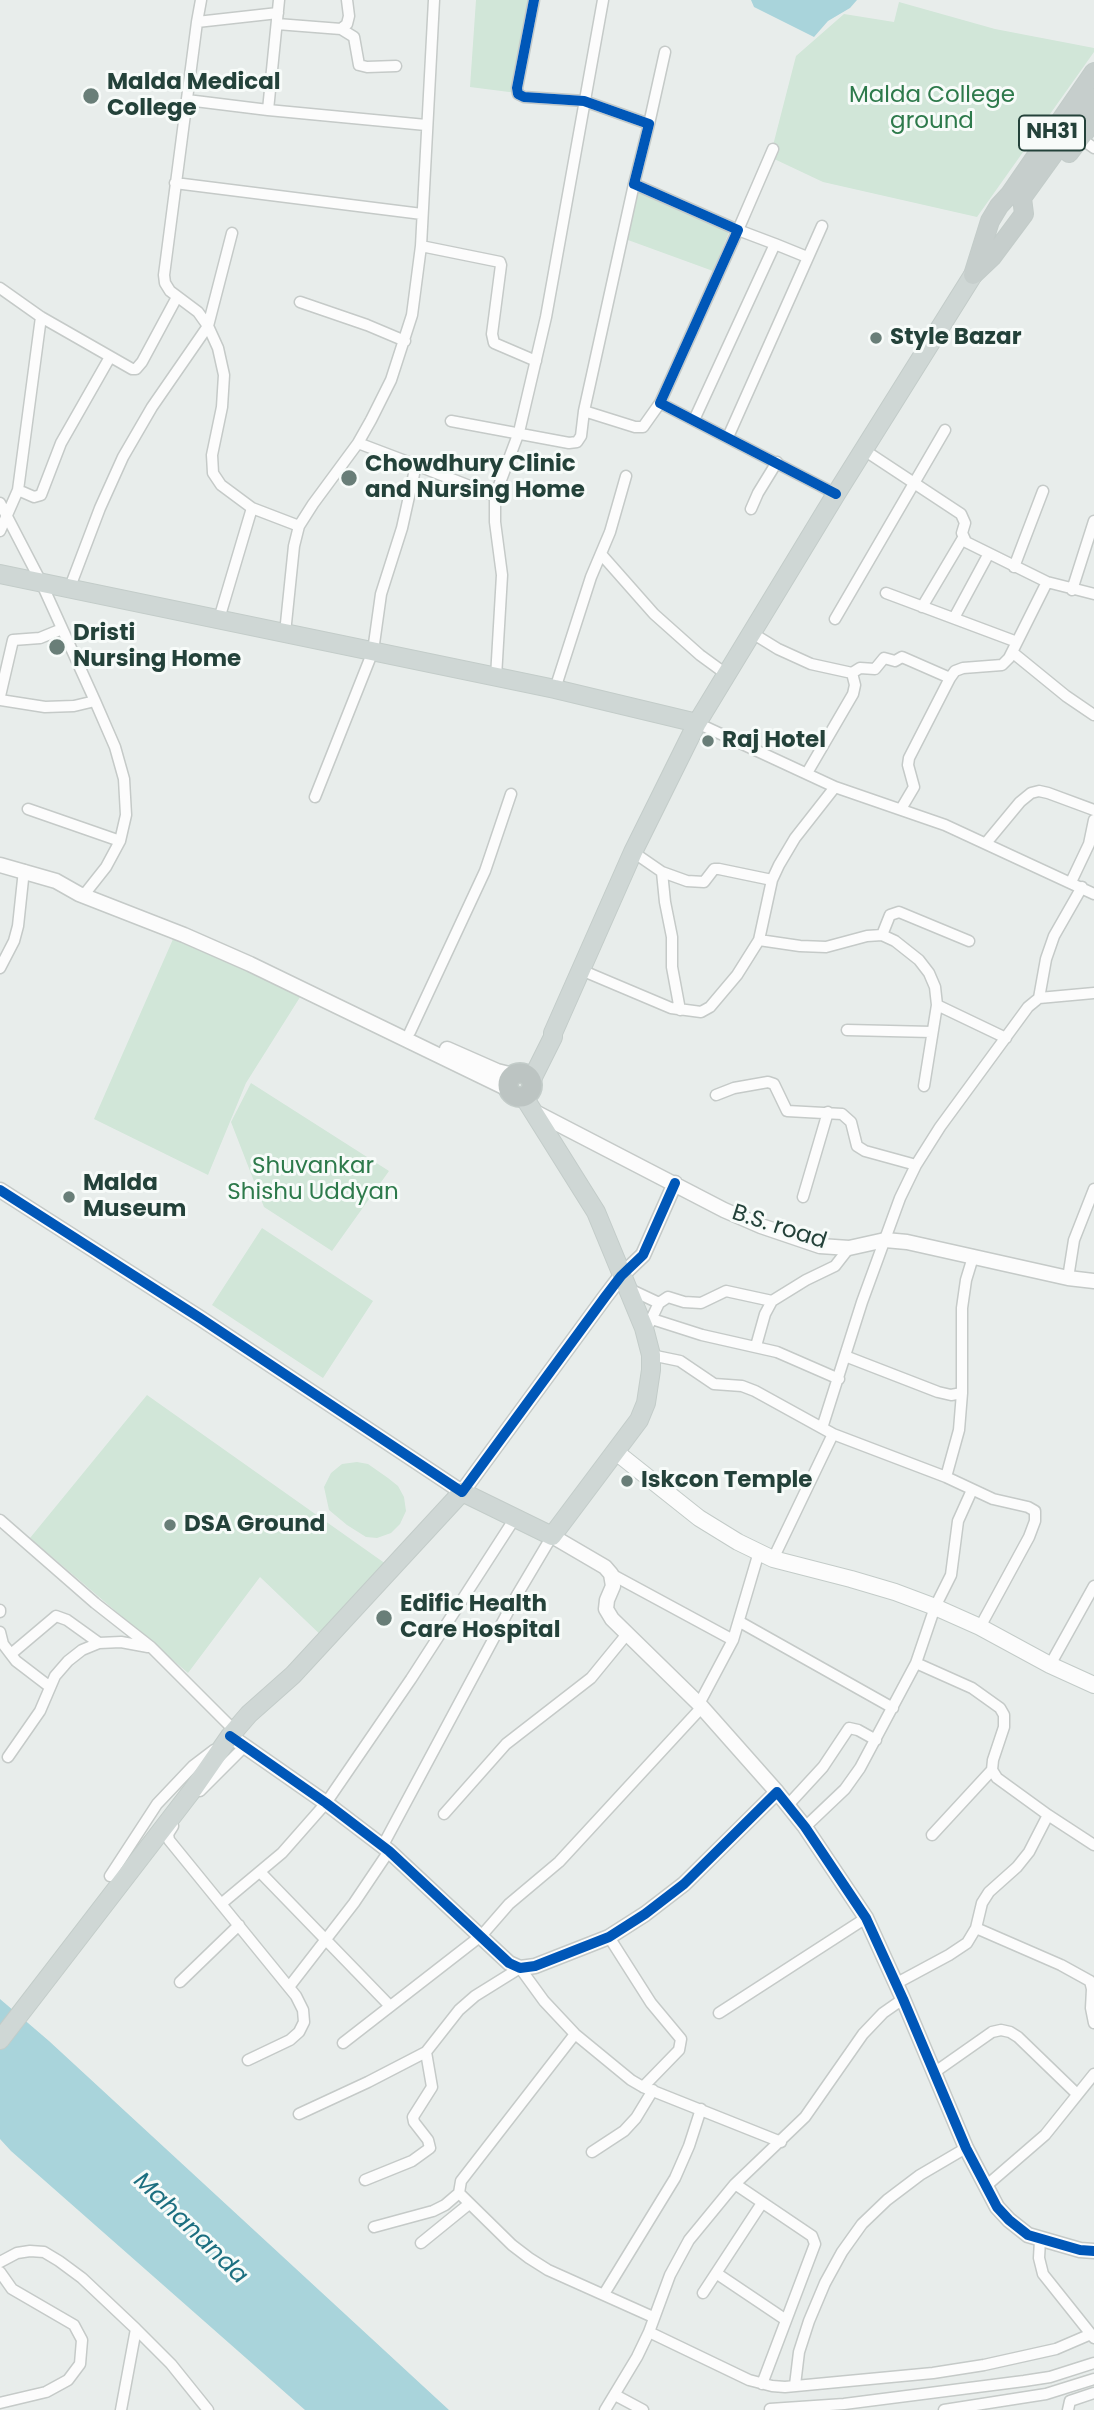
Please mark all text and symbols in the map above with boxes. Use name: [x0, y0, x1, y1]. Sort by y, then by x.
place label: Malda Medical College: [107, 69, 281, 123]
park label: Malda College ground: [849, 82, 1015, 136]
marker: Malda Medical College: [81, 86, 101, 106]
road number: NH31: [1019, 116, 1085, 150]
place label: Style Bazar: [890, 324, 1021, 352]
marker: Style Bazar: [868, 330, 884, 346]
place label: Chowdhury Clinic and Nursing Home: [365, 451, 585, 505]
marker: Chowdhury Clinic and Nursing Home: [339, 468, 359, 488]
place label: Dristi Nursing Home: [73, 620, 241, 674]
marker: Dristi Nursing Home: [47, 637, 67, 657]
place label: Raj Hotel: [722, 727, 826, 755]
marker: Raj Hotel: [700, 733, 716, 749]
park label: Shuvankar Shishu Uddyan: [227, 1153, 399, 1207]
place label: Malda Museum: [83, 1170, 186, 1224]
marker: Malda Museum: [61, 1189, 77, 1205]
street label: B.S. road: [728, 1200, 830, 1256]
place label: Iskcon Temple: [641, 1467, 812, 1495]
marker: Iskcon Temple: [619, 1473, 635, 1489]
place label: DSA Ground: [184, 1511, 325, 1539]
marker: DSA Ground: [162, 1517, 178, 1533]
place label: Edific Health Care Hospital: [400, 1591, 560, 1645]
marker: Edific Health Care Hospital: [374, 1608, 394, 1628]
water label: Mahananda: [127, 2167, 253, 2291]

